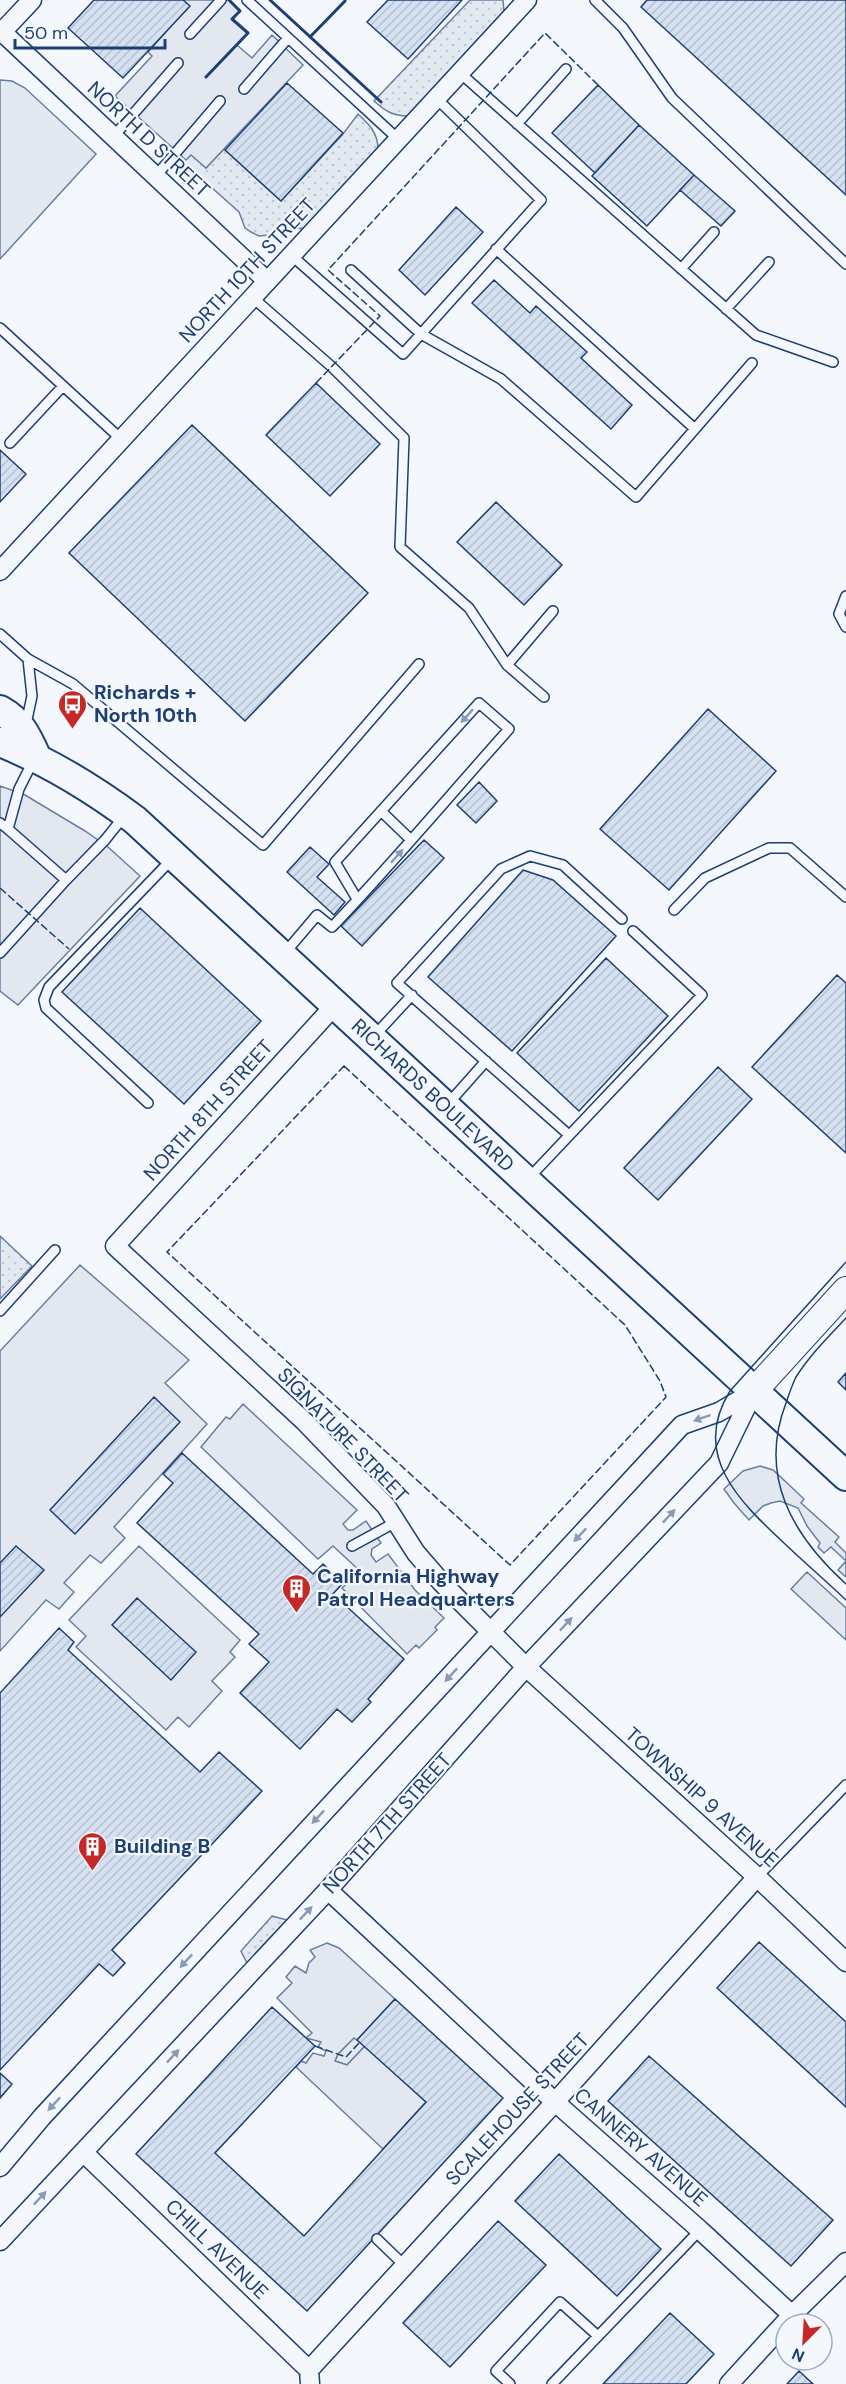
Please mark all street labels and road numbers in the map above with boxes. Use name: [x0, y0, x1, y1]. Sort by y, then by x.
street label: NORTH D STREET: [82, 75, 216, 203]
street label: NORTH 10TH STREET: [173, 192, 321, 348]
street label: RICHARDS BOULEVARD: [346, 1013, 520, 1177]
street label: NORTH 8TH STREET: [138, 1034, 278, 1186]
street label: SIGNATURE STREET: [272, 1362, 414, 1508]
street label: TOWNSHIP 9 AVENUE: [620, 1721, 784, 1873]
street label: NORTH 7TH STREET: [317, 1747, 457, 1899]
street label: SCALEHOUSE STREET: [440, 2027, 594, 2191]
street label: CANNERY AVENUE: [569, 2082, 713, 2212]
street label: CHILL AVENUE: [160, 2193, 274, 2305]

